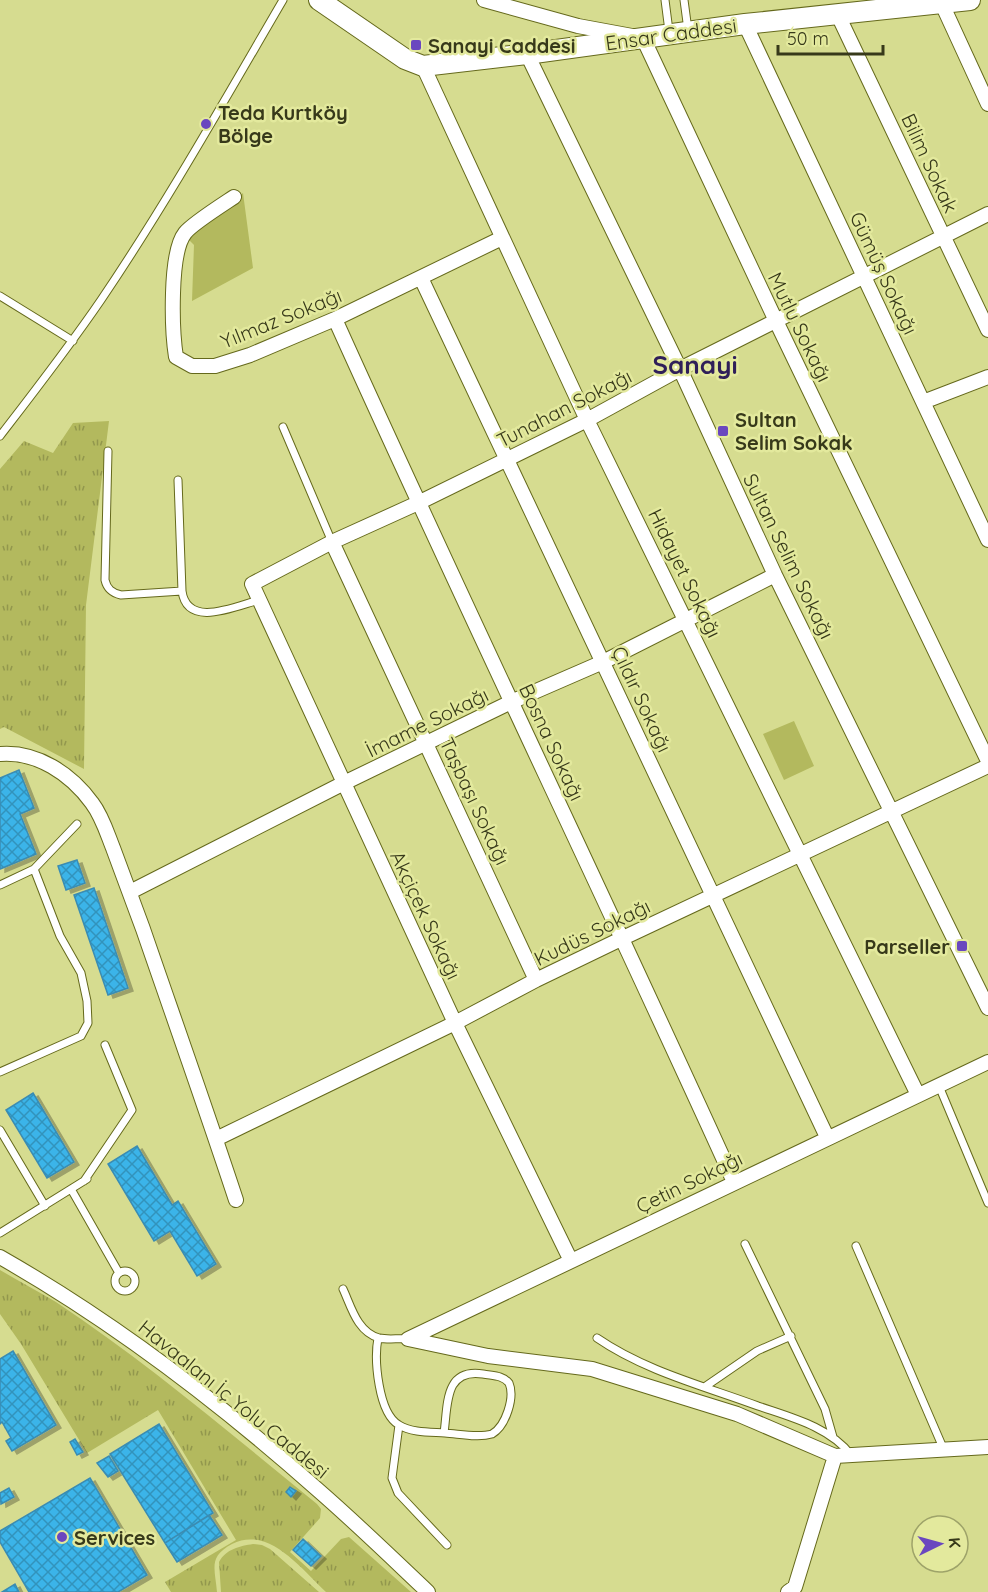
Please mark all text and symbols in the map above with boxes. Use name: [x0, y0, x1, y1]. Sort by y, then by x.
street label: Ensar Caddesi: [604, 12, 738, 56]
scale bar: [778, 18, 883, 56]
text: 50 m: [787, 27, 829, 50]
place label: Sanayi Caddesi: [428, 33, 575, 58]
marker: Sanayi Caddesi: [409, 38, 423, 52]
place label: Teda Kurtköy Bölge: [218, 100, 348, 148]
street label: Bilim Sokak: [896, 109, 964, 217]
marker: Teda Kurtköy Bölge: [199, 117, 213, 131]
street label: Gümüş Sokağı: [845, 208, 923, 338]
street label: Mutlu Sokağı: [763, 268, 837, 386]
street label: Yılmaz Sokağı: [217, 282, 345, 354]
district label: Sanayi: [652, 348, 738, 381]
street label: Tunahan Sokağı: [492, 363, 636, 453]
place label: Sultan Selim Sokak: [735, 407, 853, 455]
marker: Sultan Selim Sokak: [716, 424, 730, 438]
street label: Sultan Selim Sokağı: [738, 469, 840, 643]
street label: Hidayet Sokağı: [643, 504, 727, 642]
street label: Çıldır Sokağı: [607, 642, 677, 756]
street label: Bosna Sokağı: [514, 679, 590, 805]
street label: İmame Sokağı: [362, 682, 492, 762]
street label: Taşbaşı Sokağı: [435, 733, 515, 869]
street label: Akçiçek Sokağı: [385, 847, 467, 983]
street label: Kudüs Sokağı: [530, 893, 654, 971]
place label: Parseller: [864, 934, 950, 959]
marker: Parseller: [955, 939, 969, 953]
street label: Çetin Sokağı: [632, 1146, 746, 1218]
street label: Havaalanı İç Yolu Caddesi: [134, 1314, 334, 1484]
north arrow: [910, 1514, 970, 1574]
place label: Services: [74, 1525, 155, 1550]
marker: Services: [55, 1530, 69, 1544]
text: K: [945, 1537, 965, 1549]

